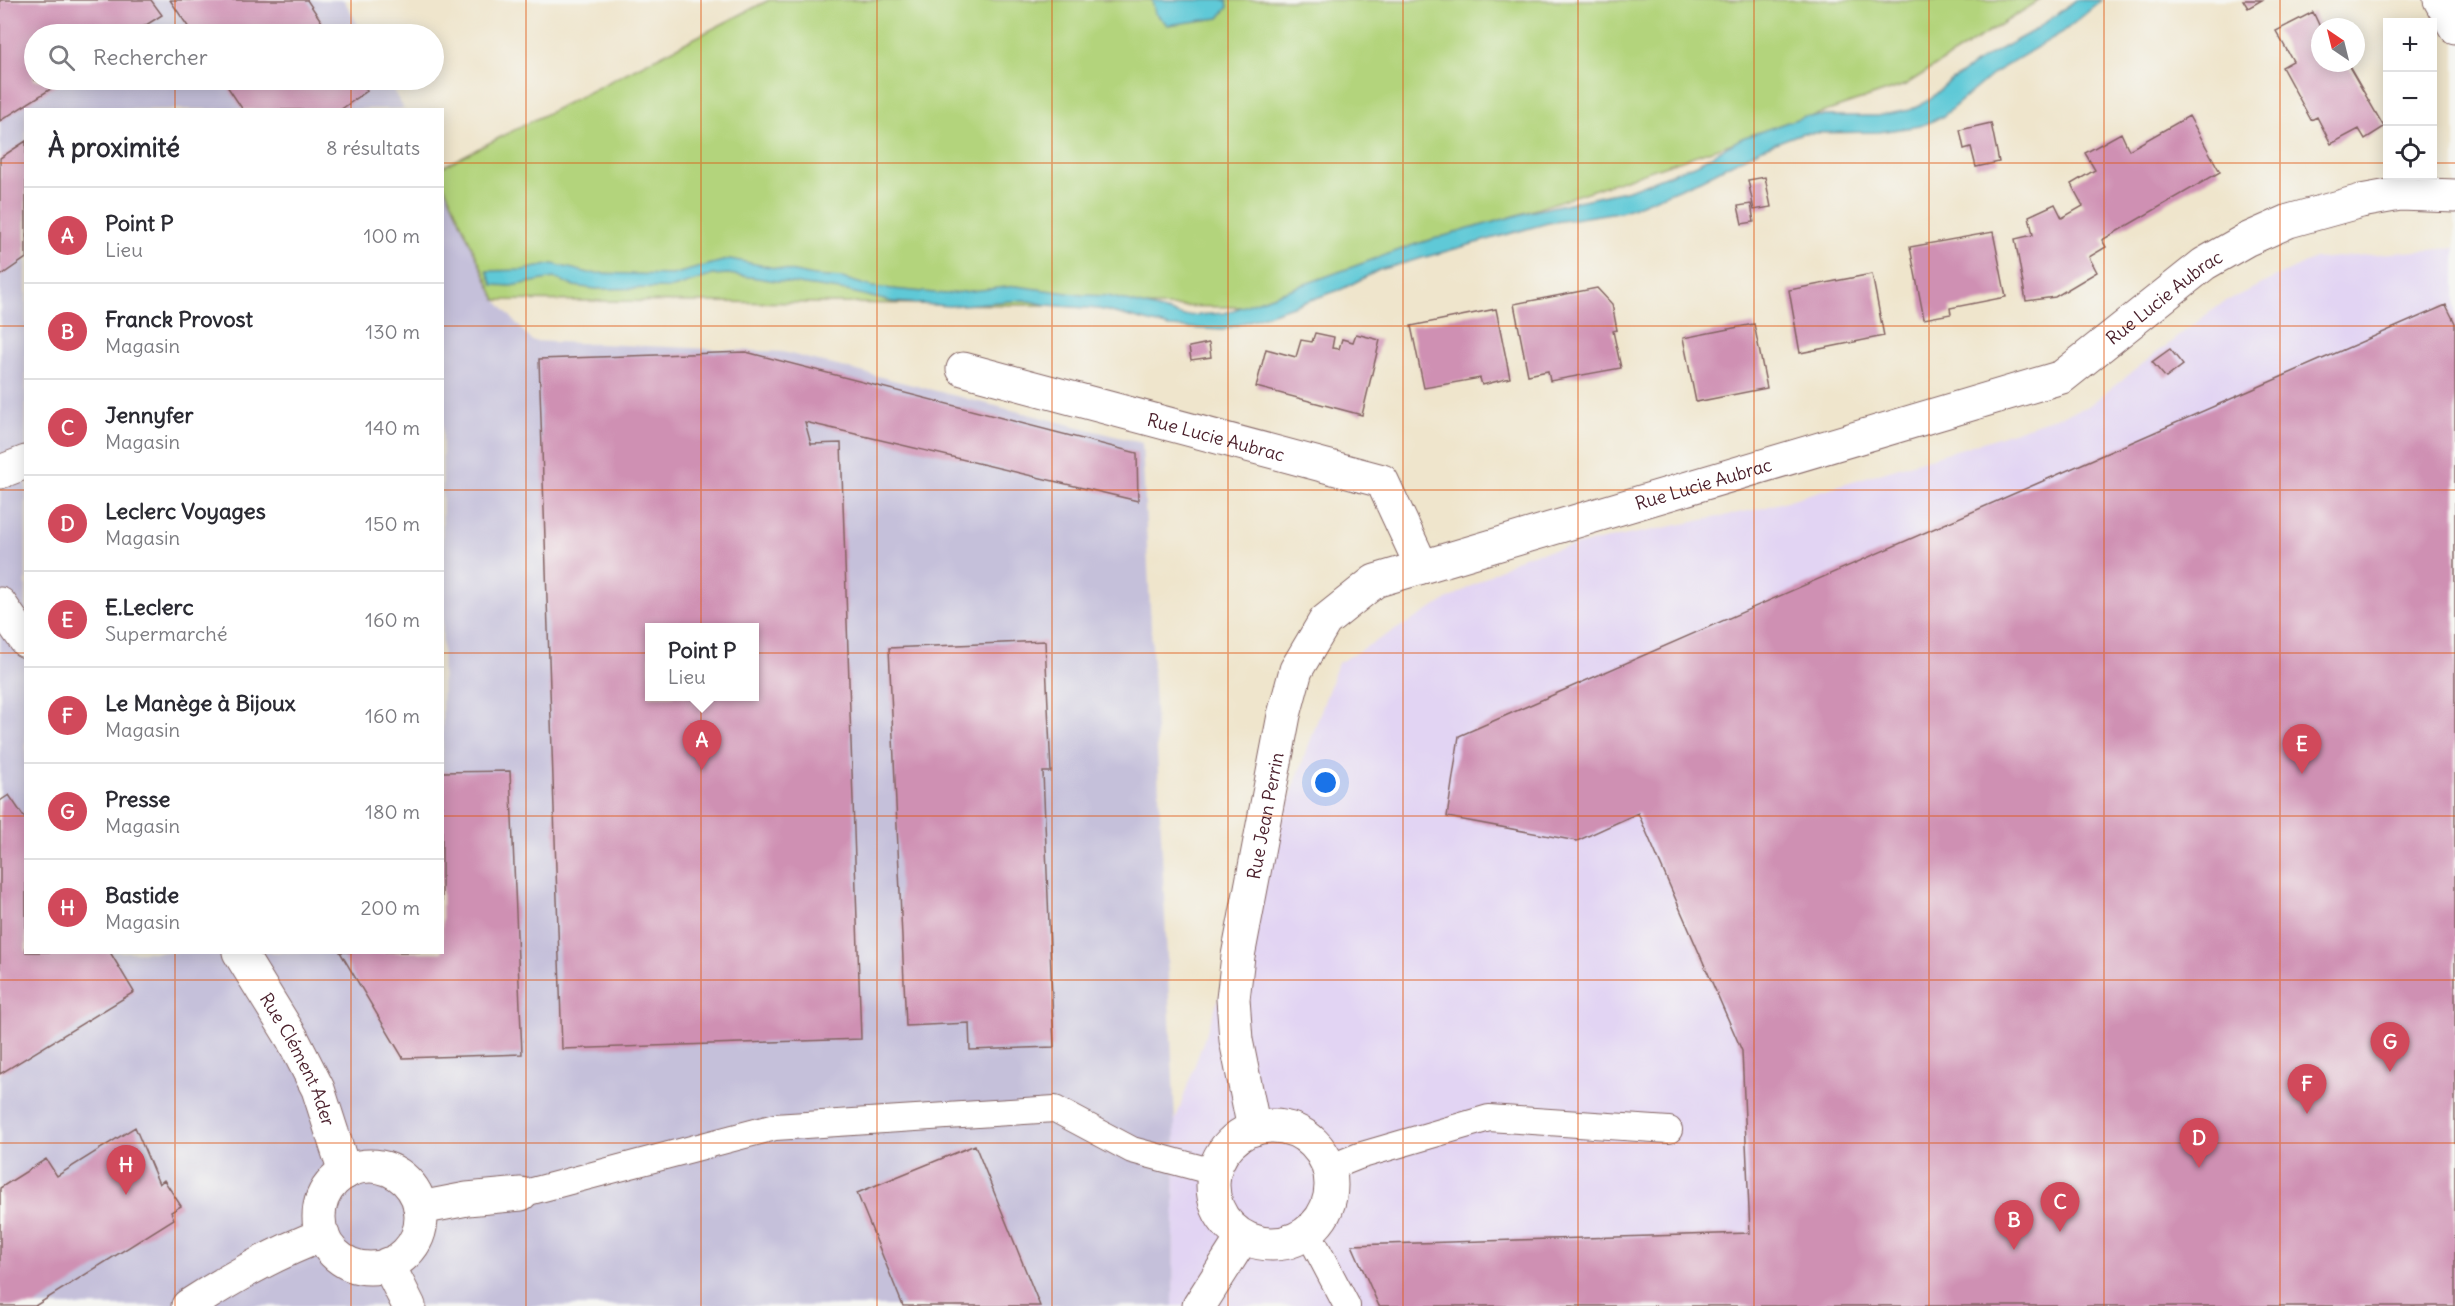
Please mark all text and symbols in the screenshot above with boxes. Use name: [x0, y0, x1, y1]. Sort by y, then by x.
north arrow: [2311, 18, 2365, 72]
map controls: [2383, 18, 2437, 180]
button: +: [2383, 18, 2437, 72]
search box: [24, 24, 444, 90]
icon: search: [45, 41, 78, 74]
text: Rechercher: [93, 43, 208, 71]
button: −: [2383, 72, 2437, 126]
button: locate: [2383, 126, 2437, 180]
text: À proximité: [48, 131, 180, 164]
text: 8 résultats: [326, 135, 420, 160]
text: Point P: [105, 209, 173, 237]
text: A: [61, 223, 74, 248]
text: 100 m: [363, 223, 420, 248]
text: Lieu: [105, 237, 143, 262]
street label: Rue Lucie Aubrac: [2101, 245, 2226, 349]
text: Franck Provost: [105, 305, 253, 333]
text: B: [61, 319, 74, 344]
text: 130 m: [365, 319, 420, 344]
text: Magasin: [105, 333, 180, 358]
text: Jennyfer: [105, 401, 193, 429]
street label: Rue Lucie Aubrac: [1145, 407, 1287, 466]
text: C: [61, 415, 74, 440]
text: 140 m: [365, 415, 420, 440]
text: Magasin: [105, 429, 180, 454]
street label: Rue Lucie Aubrac: [1632, 452, 1774, 515]
text: Leclerc Voyages: [105, 497, 266, 525]
text: D: [60, 511, 75, 536]
text: 150 m: [365, 511, 420, 536]
text: Magasin: [105, 525, 180, 550]
text: E.Leclerc: [105, 593, 194, 621]
text: E: [62, 607, 73, 632]
text: 160 m: [365, 607, 420, 632]
text: Supermarché: [105, 621, 228, 646]
popup: [645, 623, 759, 701]
text: Point P: [668, 636, 736, 664]
text: Lieu: [668, 664, 706, 689]
text: Le Manège à Bijoux: [105, 689, 296, 717]
text: F: [62, 703, 73, 728]
text: 160 m: [365, 703, 420, 728]
text: Magasin: [105, 717, 180, 742]
pin: A: [682, 720, 722, 770]
pin: E: [2282, 724, 2322, 774]
street label: Rue Jean Perrin: [1241, 750, 1288, 881]
your location: [1311, 768, 1340, 797]
text: Presse: [105, 785, 170, 813]
text: G: [60, 799, 75, 824]
text: 180 m: [365, 799, 420, 824]
text: Magasin: [105, 813, 180, 838]
text: Bastide: [105, 881, 179, 909]
text: H: [60, 895, 75, 920]
text: 200 m: [360, 895, 420, 920]
text: Magasin: [105, 909, 180, 934]
street label: Rue Clément Ader: [255, 988, 341, 1129]
pin: G: [2370, 1022, 2410, 1072]
pin: F: [2288, 1064, 2326, 1114]
pin: D: [2180, 1118, 2218, 1168]
pin: H: [106, 1146, 146, 1195]
pin: C: [2040, 1182, 2080, 1232]
pin: B: [1994, 1200, 2034, 1250]

